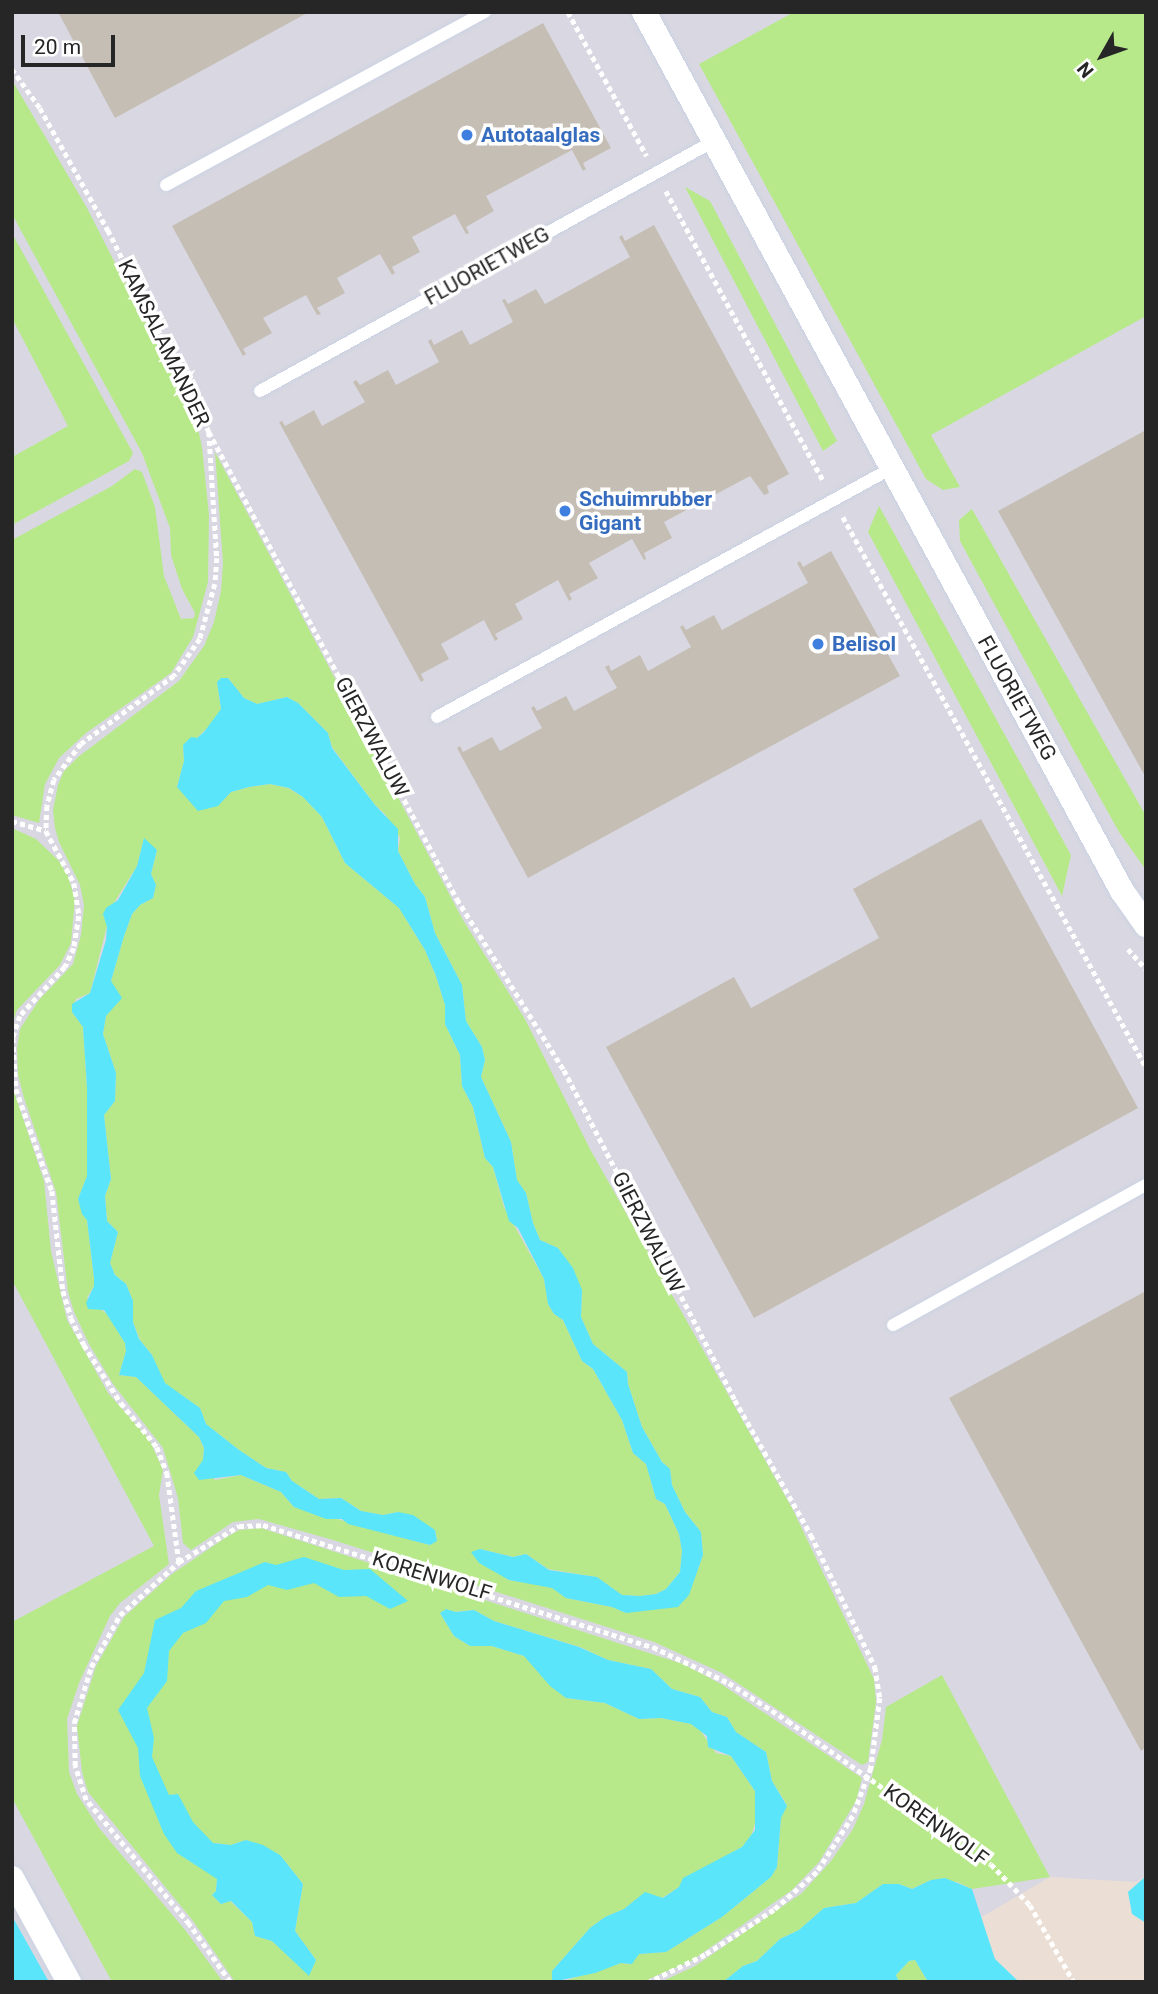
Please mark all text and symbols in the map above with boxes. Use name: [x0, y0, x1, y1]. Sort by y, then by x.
scale bar: [24, 21, 119, 65]
north arrow: [1067, 21, 1137, 91]
text: 20 m: [34, 35, 81, 59]
text: N: [1072, 57, 1099, 82]
place label: Autotaalglas: [481, 122, 600, 148]
marker: Autotaalglas: [459, 127, 475, 143]
street label: FLUORIETWEG: [420, 221, 554, 311]
street label: KAMSALAMANDER: [113, 255, 215, 431]
place label: Schuimrubber Gigant: [579, 486, 712, 536]
marker: Schuimrubber Gigant: [557, 503, 573, 519]
place label: Belisol: [832, 631, 896, 657]
street label: FLUORIETWEG: [972, 631, 1062, 765]
marker: Belisol: [810, 636, 826, 652]
street label: GIERZWALUW: [330, 673, 414, 801]
street label: GIERZWALUW: [607, 1167, 689, 1297]
street label: KORENWOLF: [369, 1546, 495, 1606]
street label: KORENWOLF: [879, 1779, 993, 1871]

